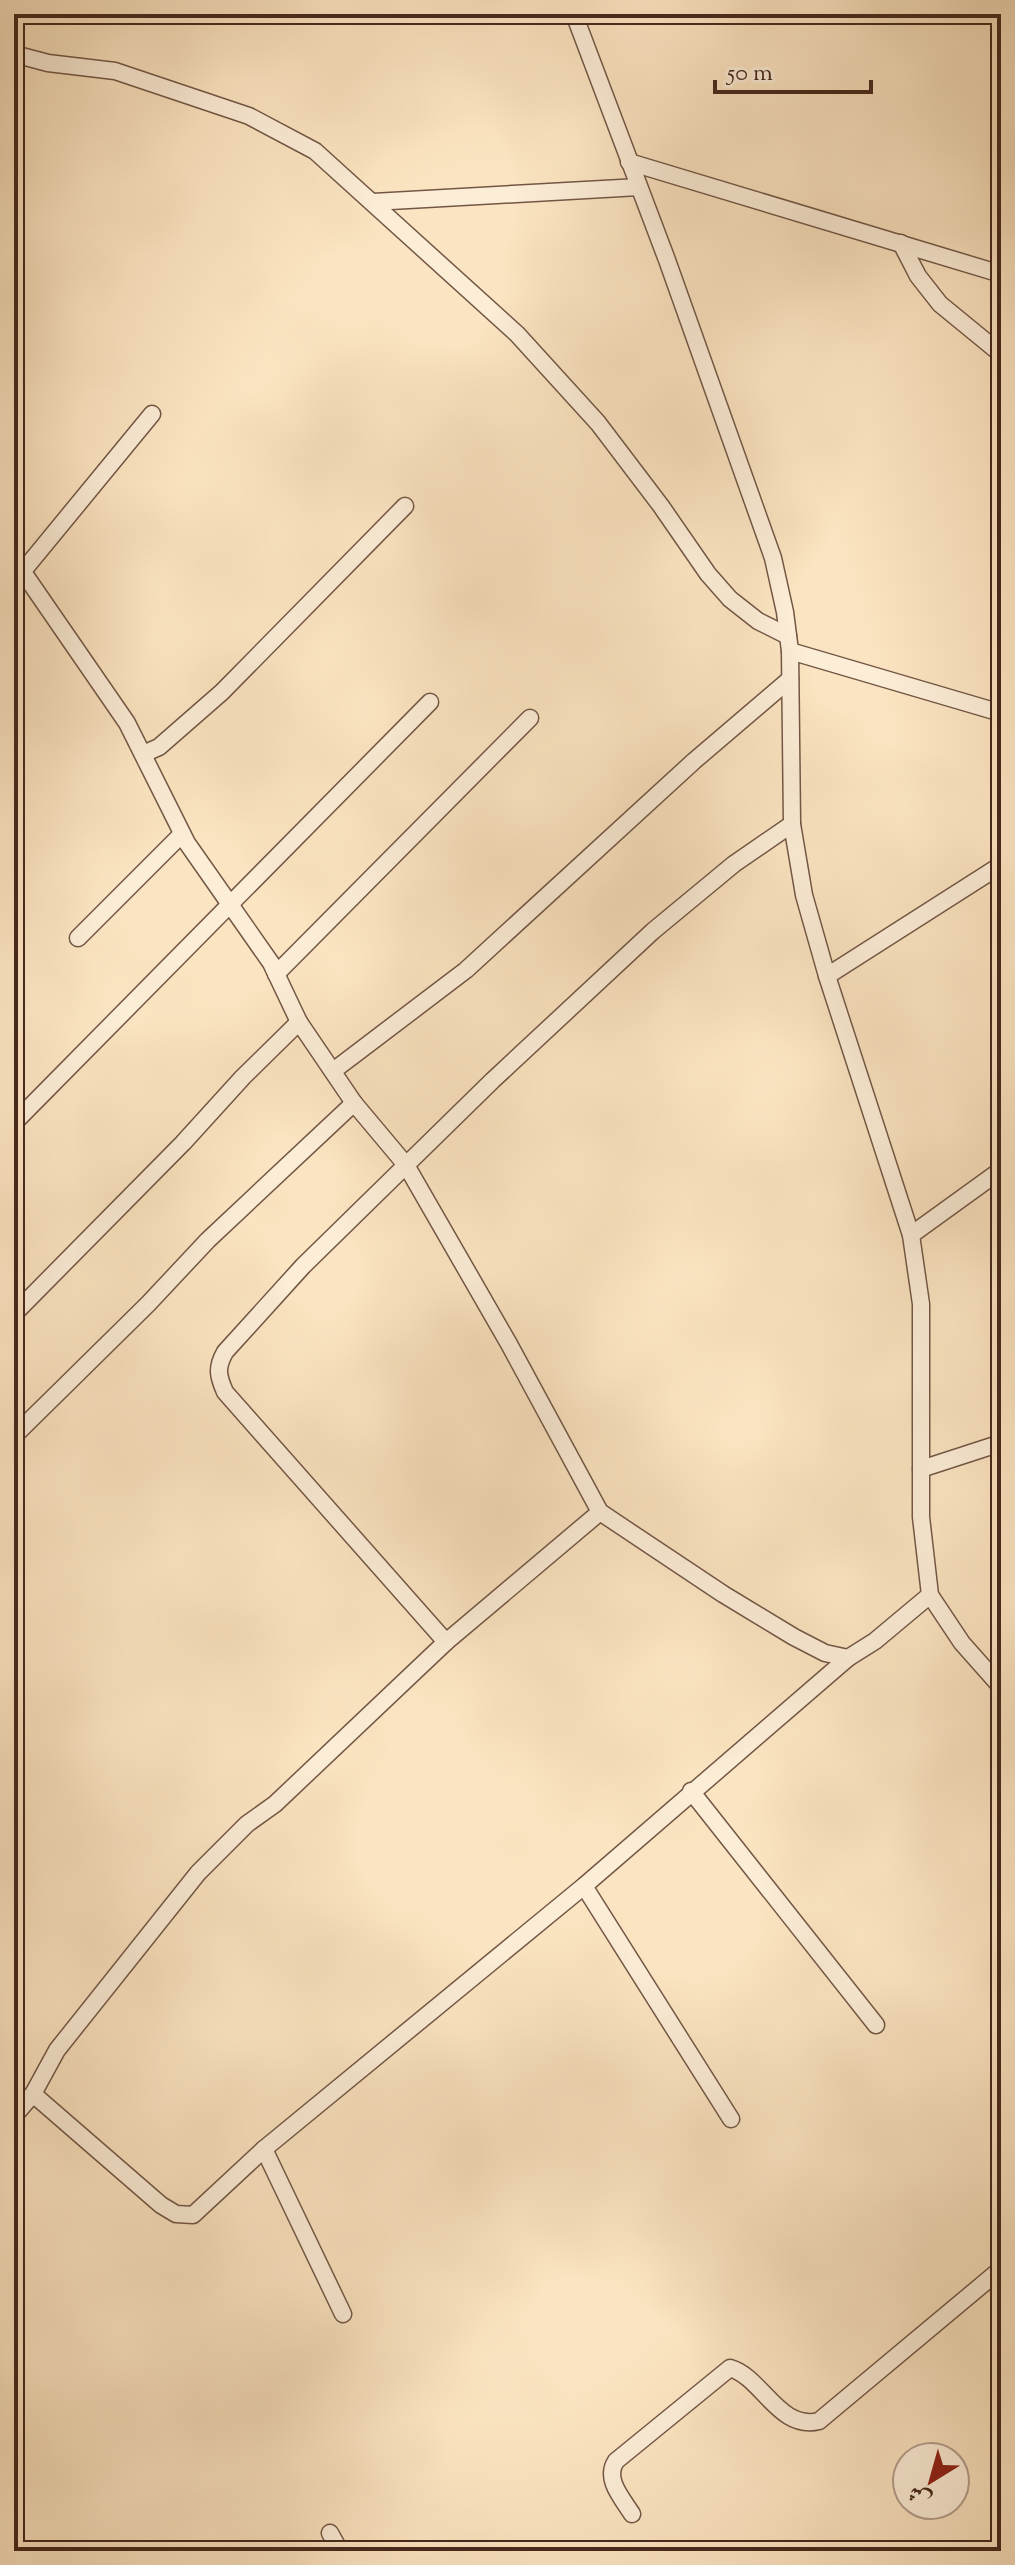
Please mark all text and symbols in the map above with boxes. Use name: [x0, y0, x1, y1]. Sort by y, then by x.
scale bar: [715, 44, 871, 94]
text: 50 m: [725, 57, 773, 91]
north arrow: [891, 2441, 971, 2521]
text: ش: [902, 2475, 939, 2514]

